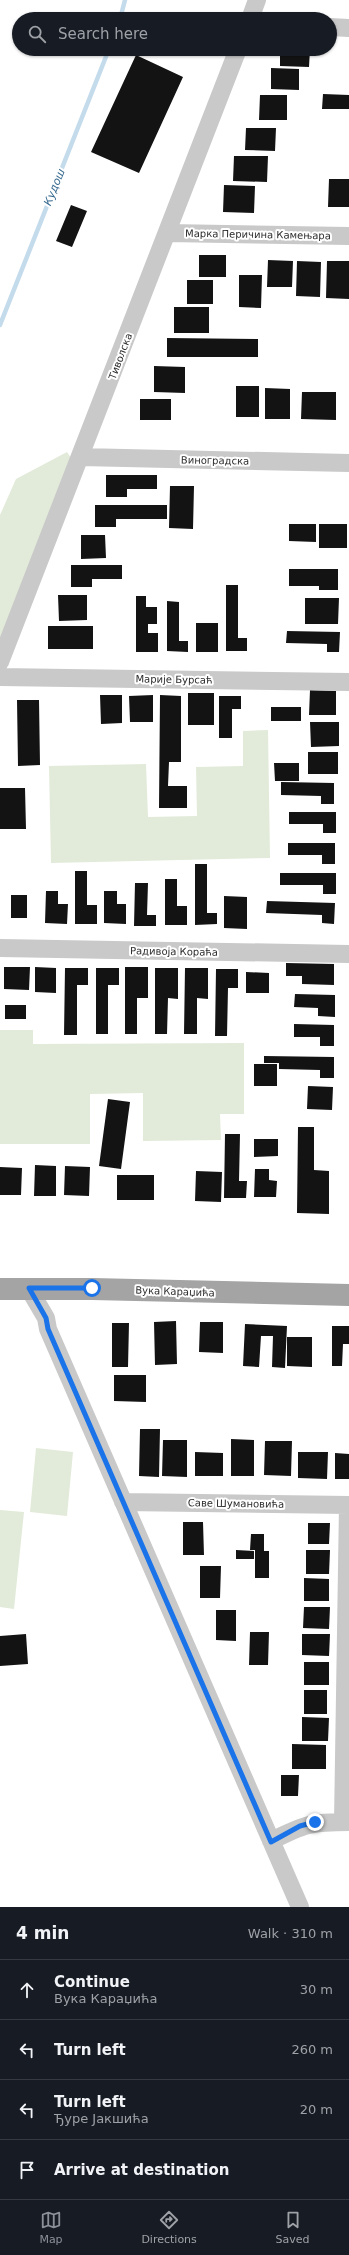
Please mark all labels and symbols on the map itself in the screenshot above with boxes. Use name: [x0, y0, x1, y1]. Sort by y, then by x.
water label: Кудош: [41, 167, 68, 208]
street label: Марка Перичина Камењара: [185, 228, 331, 241]
street label: Тиволска: [106, 331, 134, 382]
street label: Виноградска: [181, 454, 249, 467]
street label: Марије Бурсаћ: [135, 673, 213, 686]
street label: Радивоја Кораћа: [130, 945, 218, 958]
route start: [83, 1279, 101, 1297]
street label: Вука Караџића: [135, 1285, 215, 1298]
street label: Саве Шумановића: [188, 1497, 284, 1510]
route end: [306, 1813, 324, 1831]

